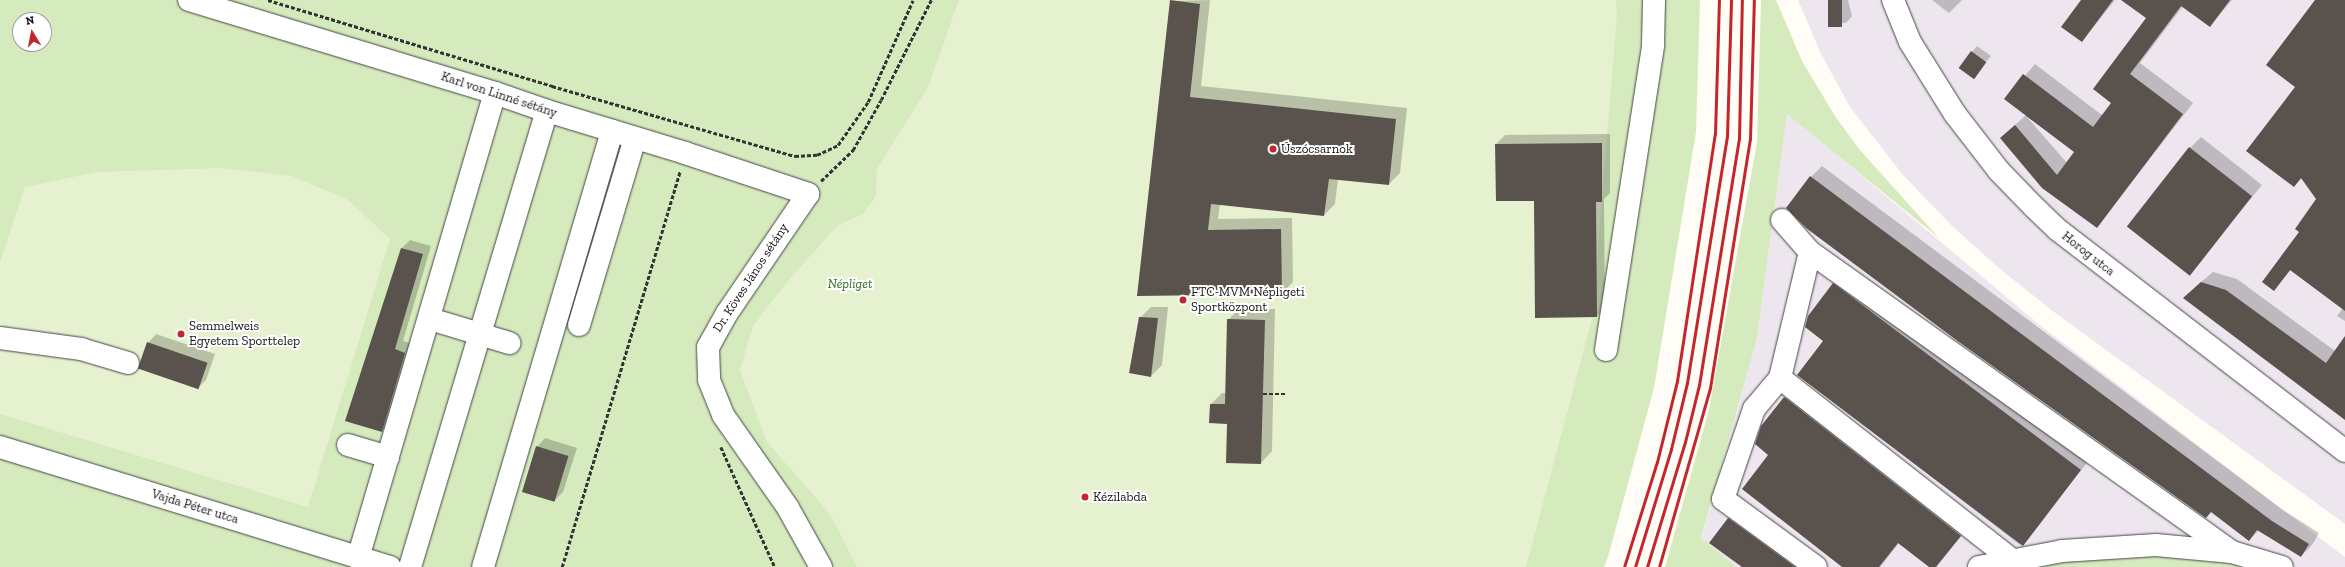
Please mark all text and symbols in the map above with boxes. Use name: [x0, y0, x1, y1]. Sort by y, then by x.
north arrow: [12, 12, 52, 52]
text: N: [25, 14, 35, 28]
street label: Karl von Linné sétány: [439, 69, 559, 121]
place label: Úszócsarnok: [1281, 141, 1353, 157]
marker: Úszócsarnok: [1268, 144, 1278, 154]
street label: Dr. Köves János sétány: [710, 221, 792, 335]
street label: Horog utca: [2058, 229, 2118, 279]
park label: Népliget: [828, 276, 872, 292]
place label: FTC-MVM Népligeti Sportközpont: [1191, 285, 1305, 316]
marker: FTC-MVM Népligeti Sportközpont: [1178, 295, 1188, 305]
place label: Semmelweis Egyetem Sporttelep: [189, 319, 300, 350]
marker: Semmelweis Egyetem Sporttelep: [176, 329, 186, 339]
street label: Vajda Péter utca: [149, 486, 241, 528]
place label: Kézilabda: [1093, 489, 1147, 505]
marker: Kézilabda: [1080, 492, 1090, 502]

